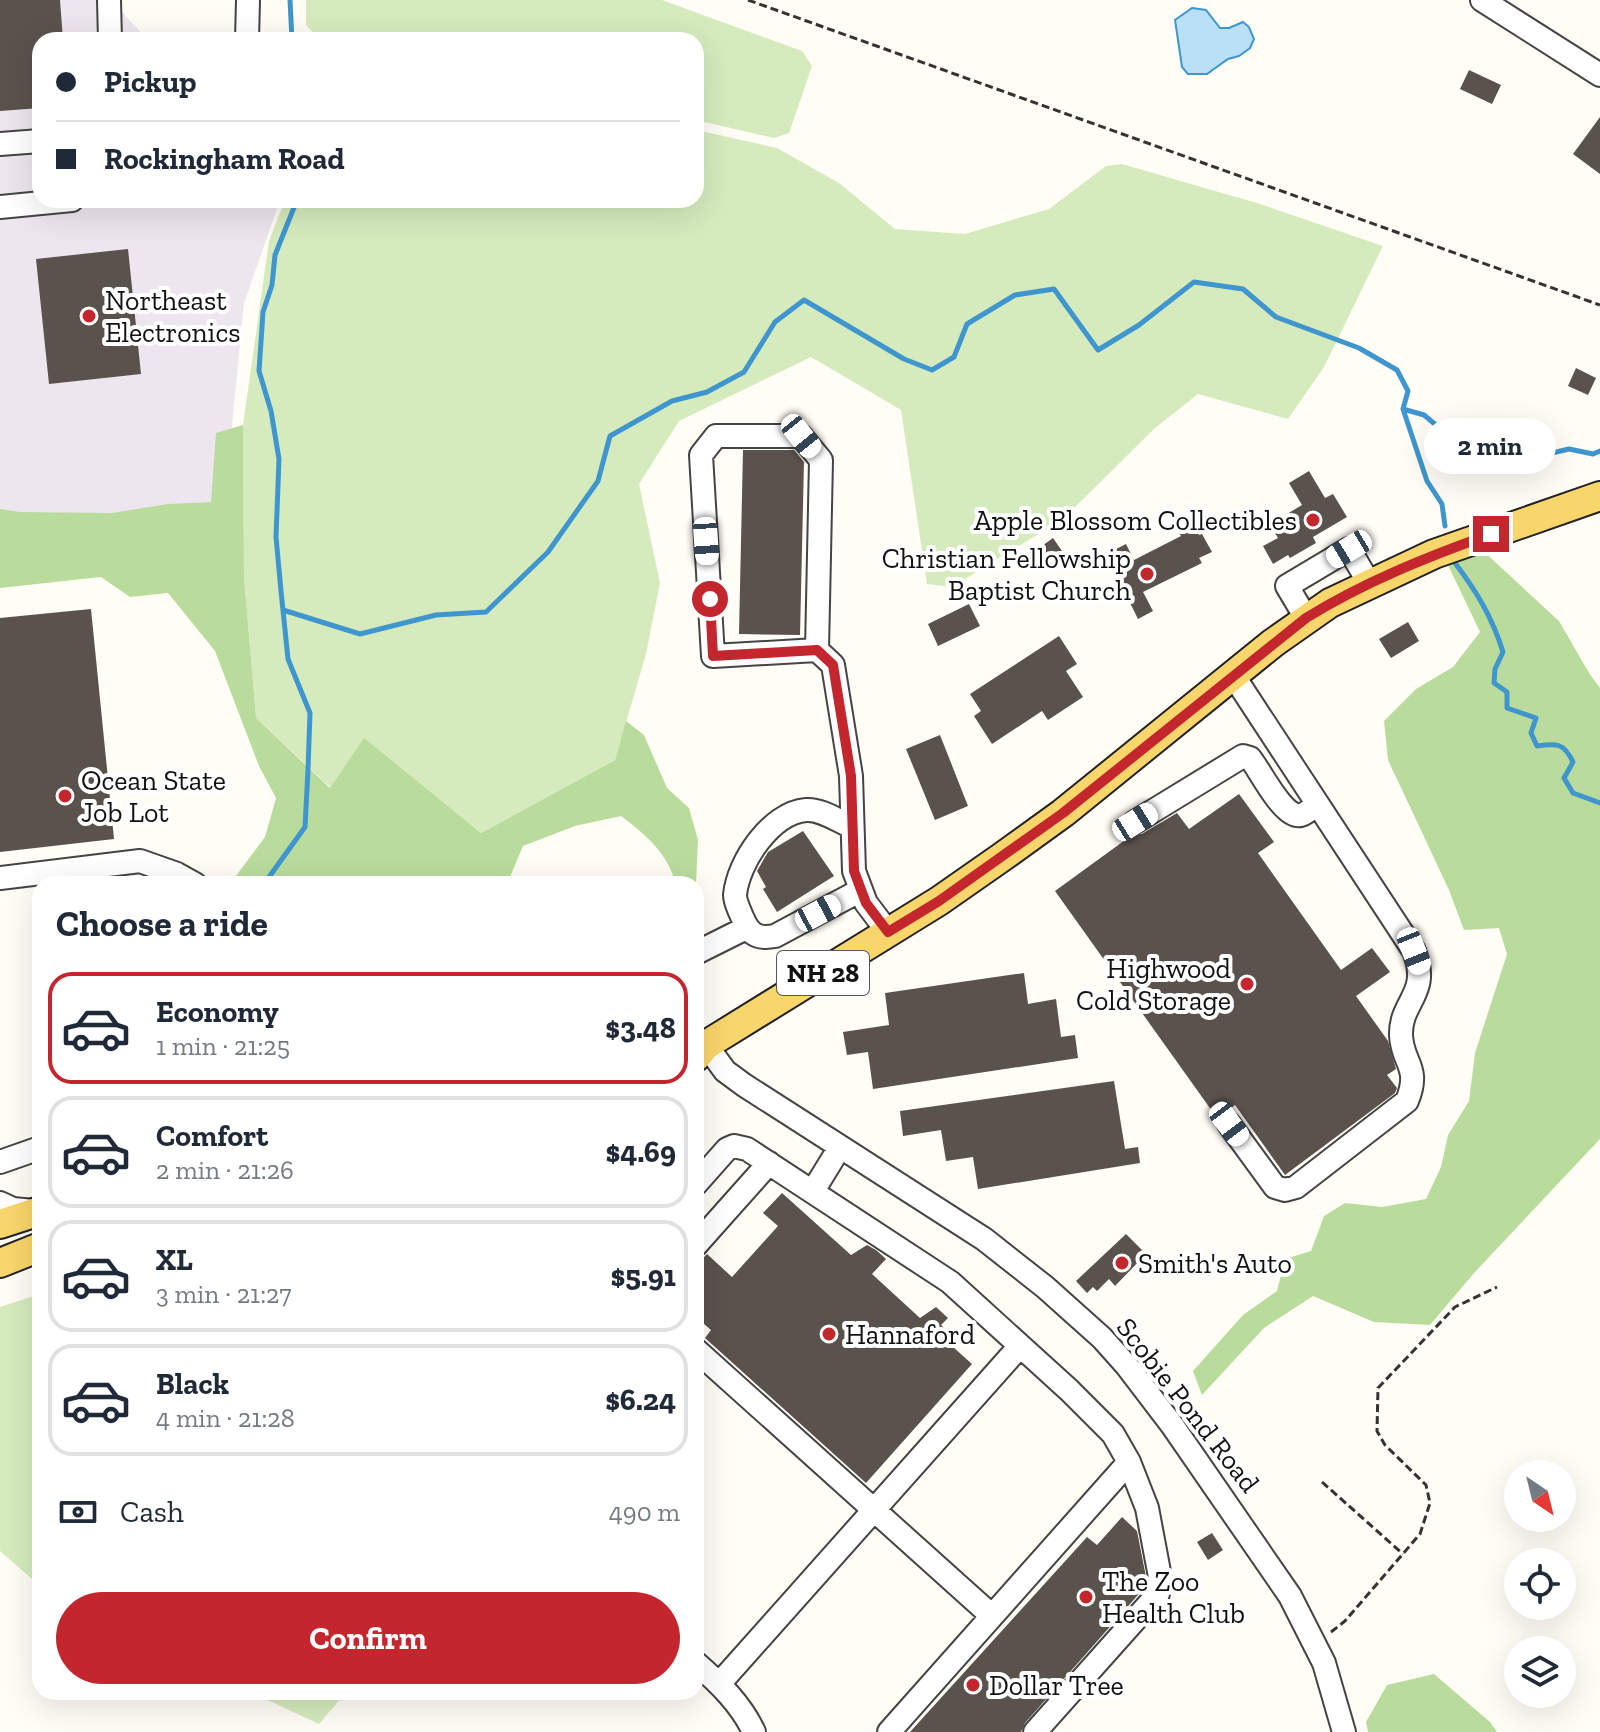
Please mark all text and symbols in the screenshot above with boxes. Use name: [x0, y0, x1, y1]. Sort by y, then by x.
text: Pickup: [104, 64, 196, 100]
text: Rockingham Road: [104, 141, 345, 177]
place label: Northeast Electronics: [105, 284, 241, 349]
marker: Northeast Electronics: [80, 307, 98, 325]
car: [777, 410, 825, 462]
callout: 2 min: [1425, 418, 1557, 474]
text: 2 min: [1458, 430, 1522, 462]
place label: Apple Blossom Collectibles: [974, 504, 1297, 537]
marker: Apple Blossom Collectibles: [1304, 511, 1322, 529]
car: [692, 516, 720, 566]
route end: [1473, 516, 1509, 552]
car: [1322, 526, 1376, 572]
place label: Christian Fellowship Baptist Church: [882, 542, 1131, 607]
marker: Christian Fellowship Baptist Church: [1138, 565, 1156, 583]
route start: [692, 581, 728, 617]
place label: Ocean State Job Lot: [81, 764, 226, 829]
marker: Ocean State Job Lot: [56, 787, 74, 805]
car: [1108, 799, 1162, 845]
car: [791, 891, 845, 935]
text: Choose a ride: [56, 902, 268, 945]
car: [1394, 924, 1434, 978]
road number: NH 28: [777, 951, 869, 995]
place label: Highwood Cold Storage: [1076, 952, 1231, 1017]
marker: Highwood Cold Storage: [1238, 975, 1256, 993]
icon: car: [60, 992, 132, 1064]
text: Economy: [156, 994, 279, 1030]
text: $3.48: [605, 1010, 676, 1046]
text: 1 min · 21:25: [156, 1030, 290, 1062]
car: [1205, 1098, 1253, 1150]
icon: car: [60, 1116, 132, 1188]
text: Comfort: [156, 1118, 268, 1154]
text: $4.69: [606, 1134, 676, 1170]
text: 2 min · 21:26: [156, 1154, 294, 1186]
icon: car: [60, 1240, 132, 1312]
text: XL: [156, 1242, 193, 1278]
place label: Smith's Auto: [1138, 1247, 1292, 1280]
marker: Smith's Auto: [1113, 1254, 1131, 1272]
text: $5.91: [611, 1258, 676, 1294]
text: 3 min · 21:27: [156, 1278, 292, 1310]
street label: Scobie Pond Road: [1110, 1311, 1266, 1499]
place label: Hannaford: [845, 1318, 975, 1351]
marker: Hannaford: [820, 1325, 838, 1343]
icon: car: [60, 1364, 132, 1436]
text: Black: [156, 1366, 229, 1402]
text: $6.24: [605, 1382, 676, 1418]
text: 4 min · 21:28: [156, 1402, 295, 1434]
north arrow: [1504, 1460, 1576, 1532]
map controls: [1504, 1460, 1576, 1708]
icon: cash: [56, 1490, 100, 1534]
text: Cash: [120, 1494, 184, 1530]
text: 490 m: [609, 1496, 680, 1528]
button: locate: [1504, 1548, 1576, 1620]
place label: The Zoo Health Club: [1102, 1565, 1245, 1630]
marker: The Zoo Health Club: [1077, 1588, 1095, 1606]
button: Confirm: [56, 1592, 680, 1684]
button: layers: [1504, 1636, 1576, 1708]
place label: Dollar Tree: [989, 1669, 1124, 1702]
marker: Dollar Tree: [964, 1676, 982, 1694]

